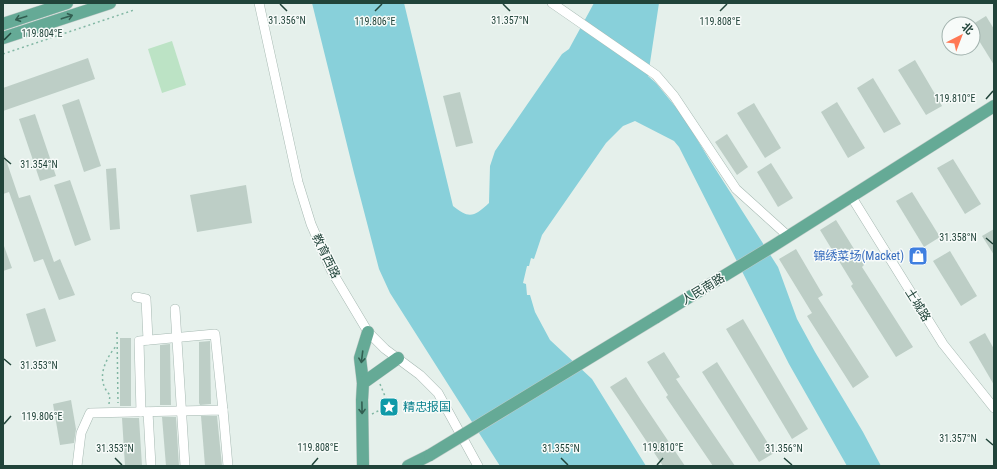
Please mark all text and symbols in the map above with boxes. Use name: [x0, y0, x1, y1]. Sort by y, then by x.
one-way arrow: [60, 13, 73, 20]
one-way arrow: [16, 14, 28, 22]
text: 31.356°N: [268, 15, 306, 26]
text: 31.357°N: [491, 15, 529, 26]
text: 119.806°E: [355, 16, 396, 27]
text: 119.808°E: [700, 16, 741, 27]
north arrow: [941, 16, 981, 56]
text: 北: [959, 20, 976, 37]
text: 119.804°E: [22, 28, 63, 39]
text: 119.810°E: [935, 93, 976, 104]
text: 31.354°N: [20, 159, 58, 170]
street label: 教育西路: [309, 231, 343, 281]
text: 31.358°N: [939, 232, 977, 243]
shop icon: 锦绣菜场(Macket): [907, 245, 929, 267]
place label: 锦绣菜场(Macket): [814, 249, 904, 263]
street label: 人民南路: [679, 271, 727, 307]
street label: 土城路: [903, 286, 933, 324]
one-way arrow: [358, 351, 366, 364]
text: 31.353°N: [20, 360, 58, 371]
place icon: 精忠报国: [378, 396, 400, 418]
place label: 精忠报国: [403, 400, 451, 414]
one-way arrow: [358, 401, 366, 414]
text: 119.806°E: [22, 411, 63, 422]
text: 31.357°N: [939, 433, 977, 444]
text: 119.808°E: [298, 442, 339, 453]
text: 119.810°E: [643, 442, 684, 453]
text: 31.353°N: [96, 443, 134, 454]
text: 31.355°N: [542, 443, 580, 454]
text: 31.356°N: [765, 443, 803, 454]

